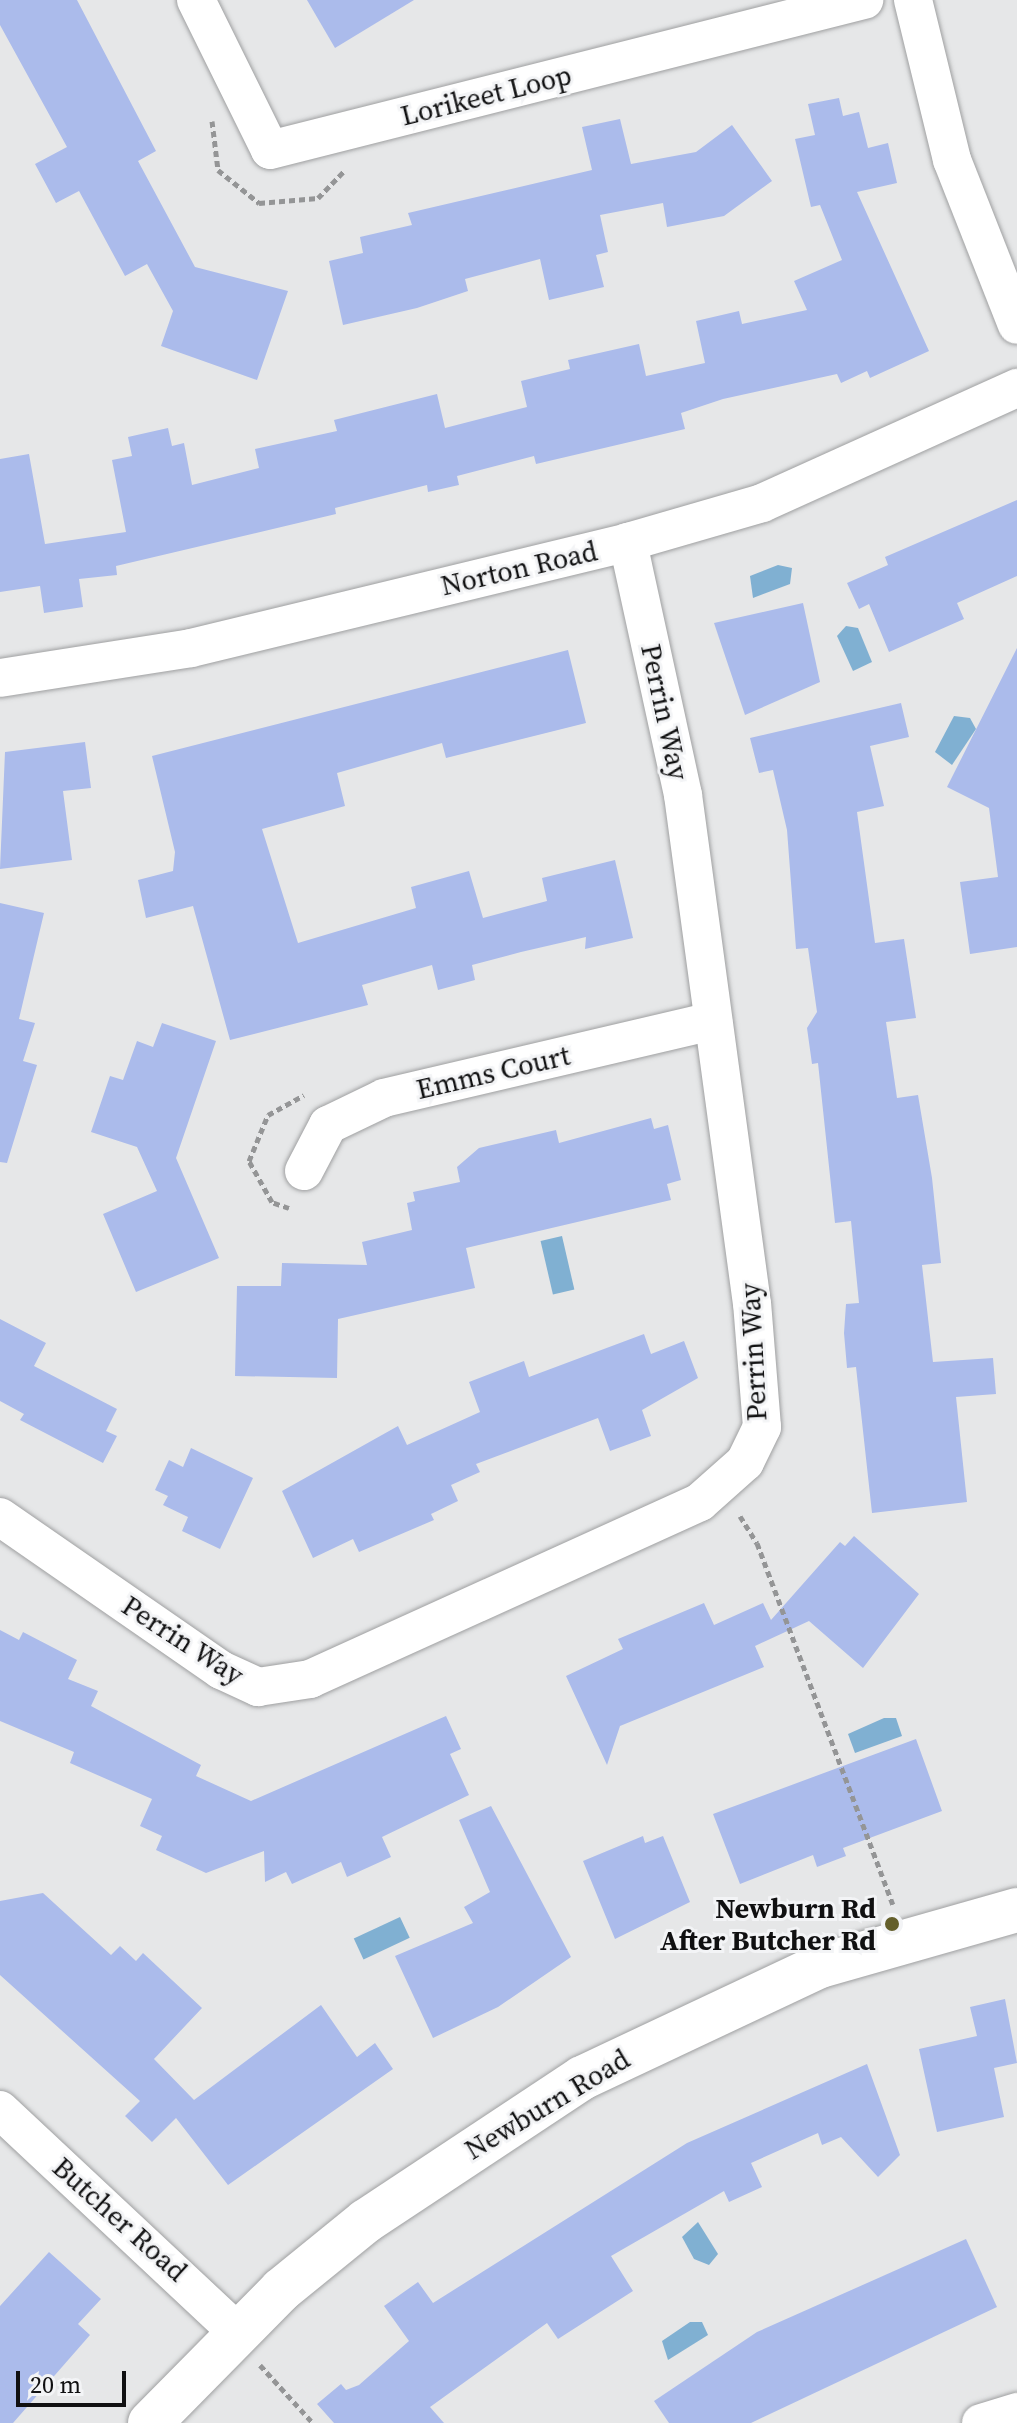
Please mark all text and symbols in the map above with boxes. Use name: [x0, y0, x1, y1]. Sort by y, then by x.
street label: Lorikeet Loop: [397, 58, 575, 132]
street label: Norton Road: [438, 534, 600, 602]
street label: Perrin Way: [634, 641, 696, 783]
street label: Emms Court: [413, 1038, 573, 1106]
street label: Perrin Way: [733, 1282, 773, 1422]
street label: Perrin Way: [116, 1588, 250, 1692]
place label: Newburn Rd After Butcher Rd: [660, 1891, 876, 1957]
marker: Newburn Rd After Butcher Rd: [883, 1915, 901, 1933]
street label: Newburn Road: [459, 2042, 635, 2166]
street label: Butcher Road: [46, 2150, 194, 2288]
scale bar: [20, 2355, 130, 2405]
text: 20 m: [30, 2368, 81, 2401]

